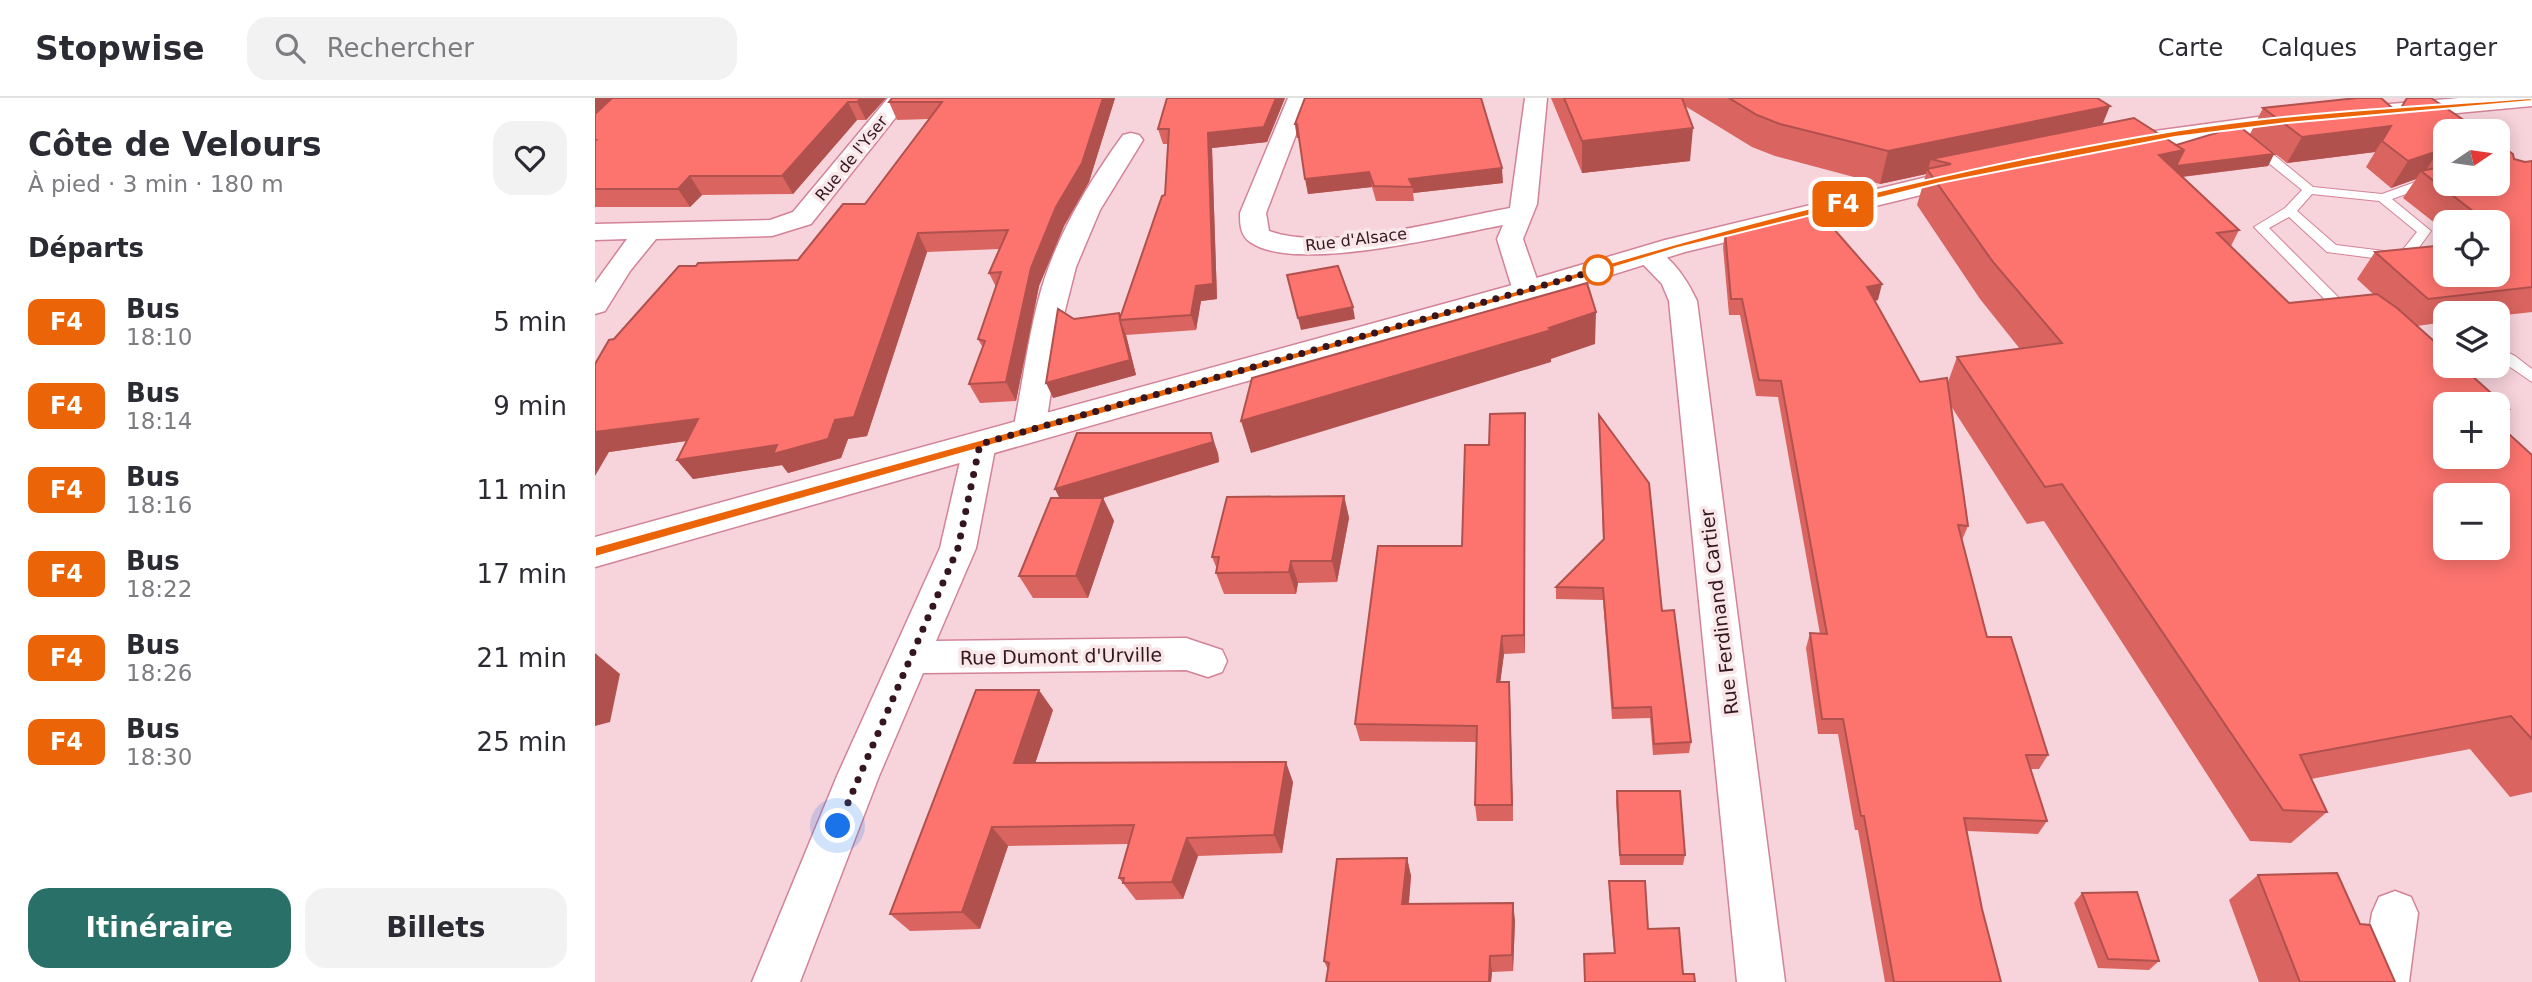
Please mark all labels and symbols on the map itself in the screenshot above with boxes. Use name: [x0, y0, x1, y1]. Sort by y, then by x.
street label: Rue de l'Yser: [811, 112, 892, 205]
north arrow: [2433, 119, 2509, 196]
line badge: F4: [1811, 181, 1875, 227]
street label: Rue d'Alsace: [1304, 224, 1408, 255]
unlabelled marker: [1583, 255, 1613, 285]
street label: Rue Ferdinand Cartier: [1695, 508, 1743, 716]
street label: Rue Dumont d'Urville: [960, 643, 1162, 669]
your location: [820, 808, 855, 843]

